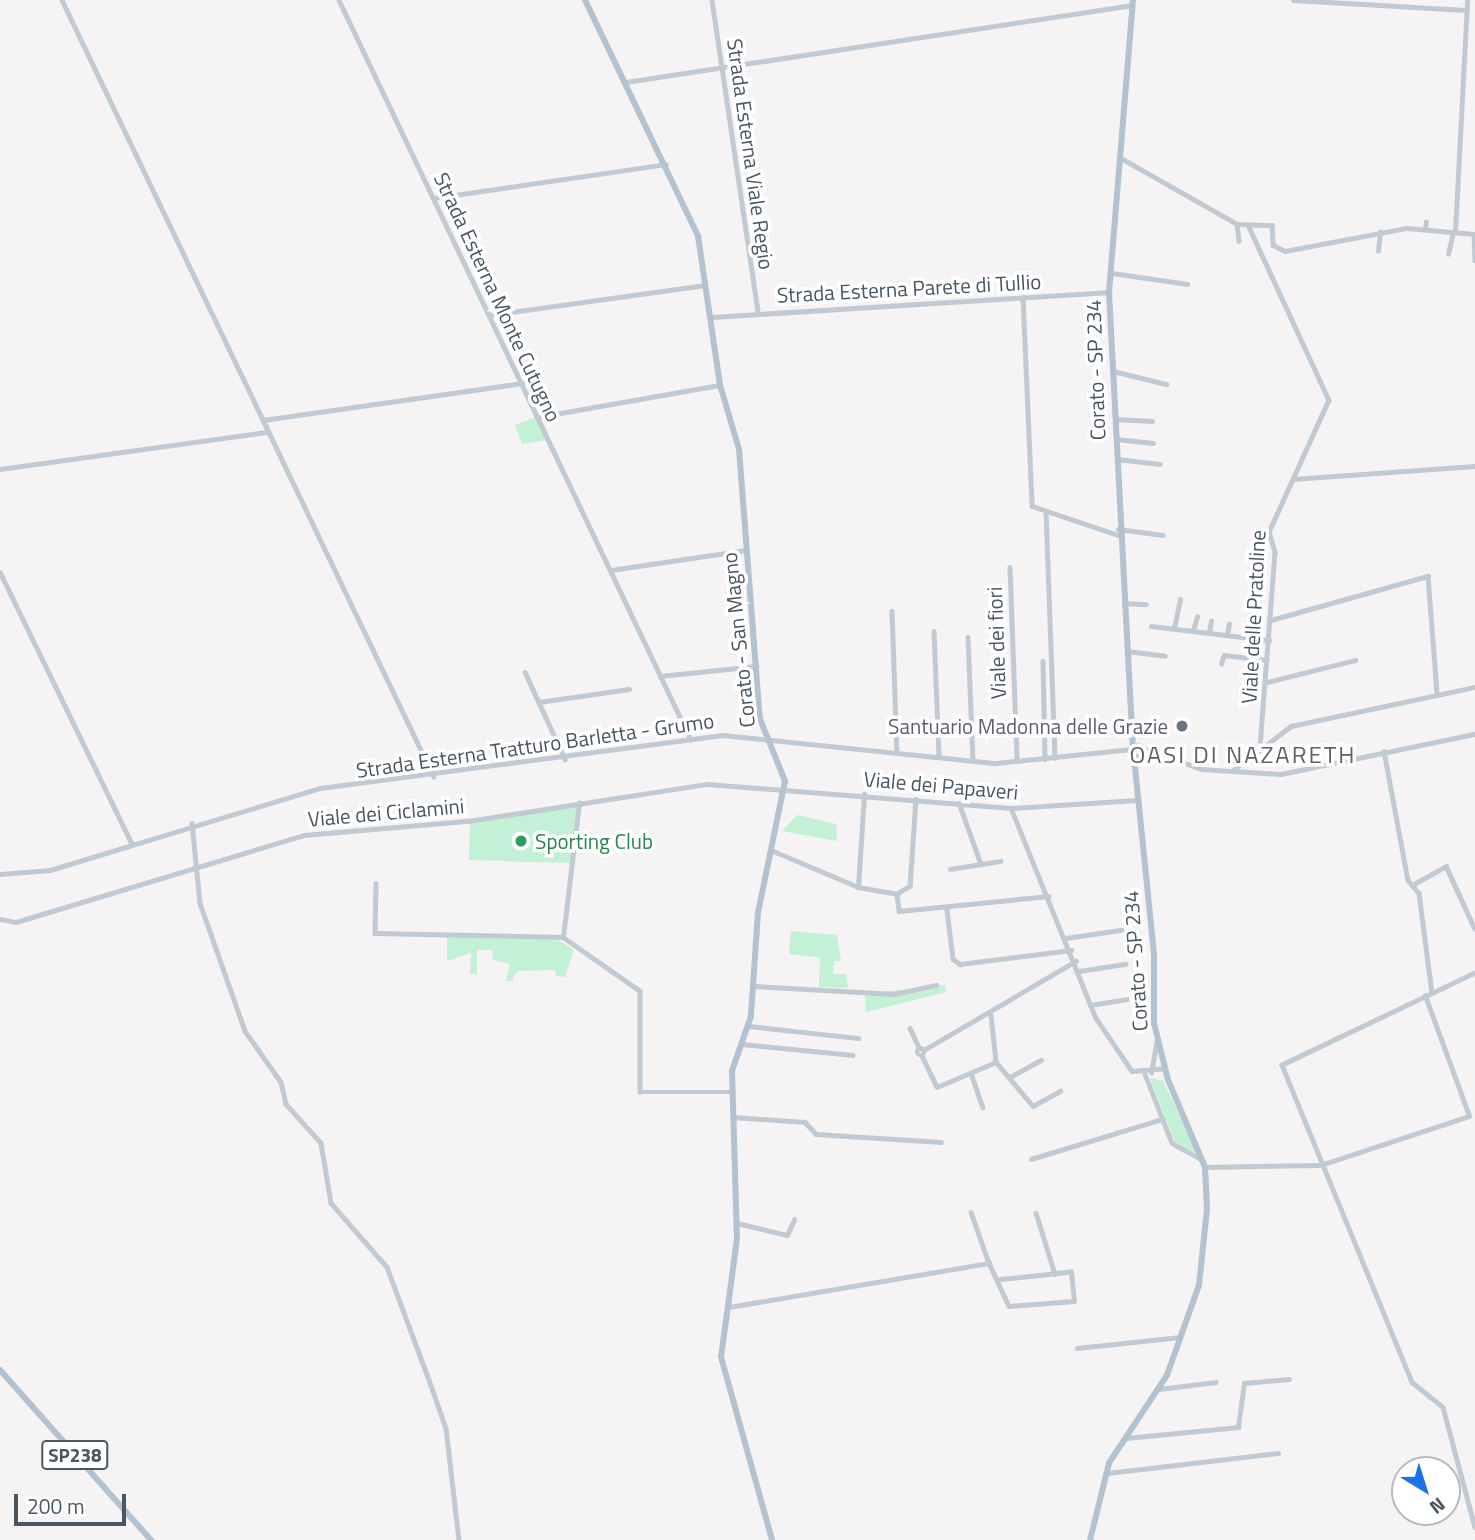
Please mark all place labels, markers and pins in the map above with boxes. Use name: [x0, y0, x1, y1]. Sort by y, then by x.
place label: Santuario Madonna delle Grazie: [888, 713, 1168, 739]
marker: Santuario Madonna delle Grazie: [1174, 718, 1190, 734]
place label: Sporting Club: [535, 828, 653, 854]
marker: Sporting Club: [513, 833, 529, 849]

